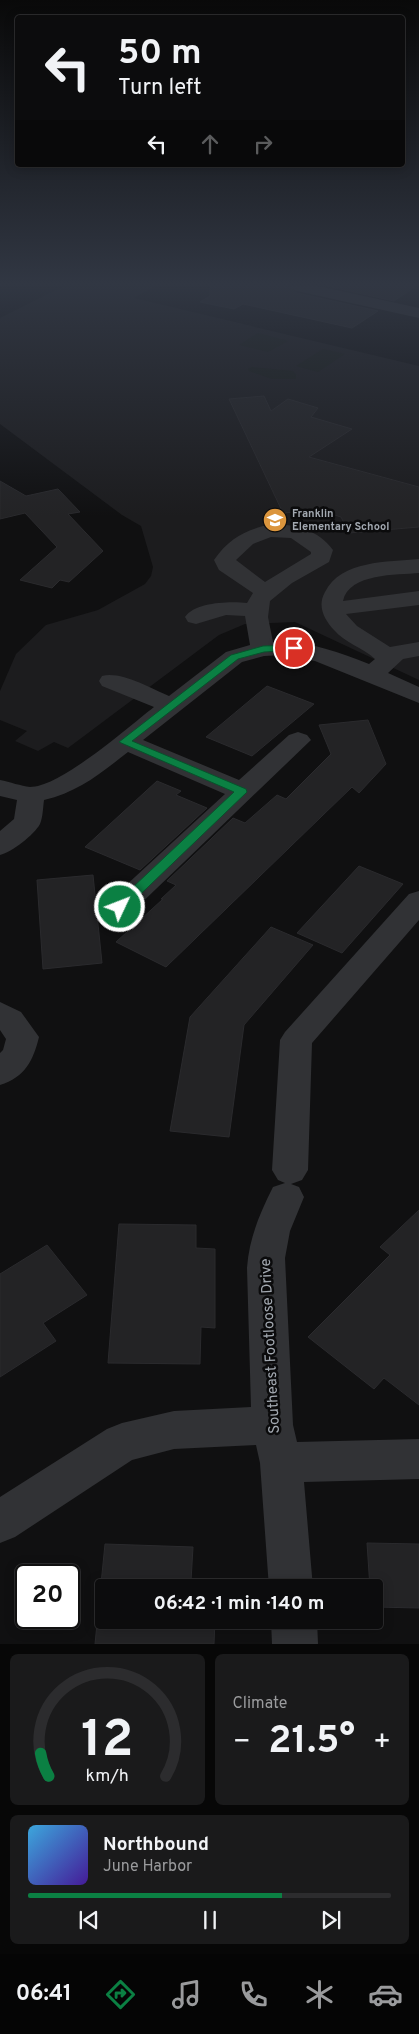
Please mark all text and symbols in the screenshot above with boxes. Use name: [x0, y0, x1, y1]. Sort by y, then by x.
text: 50 m: [118, 32, 202, 76]
icon: left: [35, 35, 100, 100]
text: Turn left: [118, 75, 201, 102]
icon: left: [143, 130, 171, 158]
icon: ahead: [196, 130, 224, 158]
icon: right: [249, 130, 277, 158]
school or university icon: Franklin Elementary School: [262, 507, 288, 533]
place label: Franklin Elementary School: [292, 507, 389, 534]
pin: [273, 627, 315, 669]
icon: arrive: [280, 634, 308, 662]
position arrow: [93, 880, 145, 932]
street label: Southeast Footloose Drive: [257, 1258, 285, 1434]
speed limit sign: 20: [15, 1564, 80, 1629]
text: 06:42 · 1 min · 140 m: [154, 1592, 324, 1616]
text: Climate: [233, 1694, 287, 1714]
text: 12: [81, 1709, 134, 1775]
text: 21.5°: [268, 1718, 355, 1767]
text: −: [233, 1725, 251, 1761]
text: +: [373, 1725, 391, 1761]
text: km/h: [86, 1765, 129, 1788]
text: Northbound: [103, 1833, 209, 1857]
text: June Harbor: [103, 1857, 192, 1877]
icon: previous: [75, 1906, 103, 1934]
icon: pause: [196, 1906, 224, 1934]
icon: next: [317, 1906, 345, 1934]
icon: directions: [103, 1977, 138, 2012]
icon: music: [169, 1977, 204, 2012]
icon: phone: [236, 1977, 271, 2012]
icon: climate: [302, 1977, 337, 2012]
icon: car: [368, 1977, 403, 2012]
text: 06:41: [16, 1981, 72, 2008]

